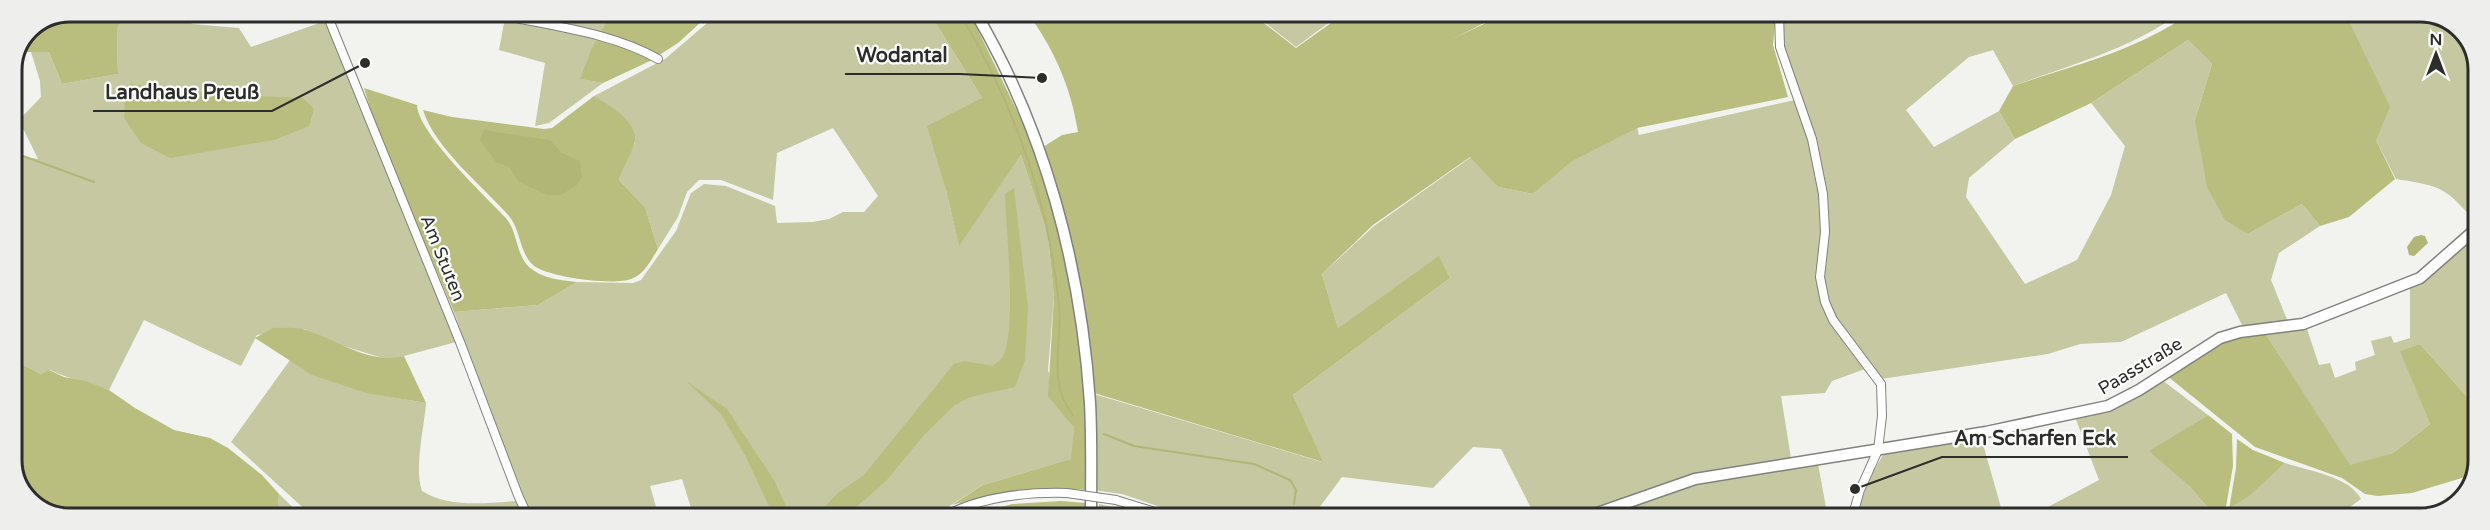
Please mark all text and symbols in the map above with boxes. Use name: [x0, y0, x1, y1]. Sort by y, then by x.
north arrow: [2406, 24, 2466, 84]
text: N: [2430, 30, 2442, 50]
callout: Wodantal: [845, 36, 960, 74]
text: Wodantal: [856, 44, 948, 68]
callout: Landhaus Preuß: [93, 73, 272, 111]
text: Landhaus Preuß: [105, 81, 259, 105]
street label: Am Stuten: [416, 212, 470, 304]
street label: Paasstraße: [2094, 332, 2186, 400]
callout: Am Scharfen Eck: [1942, 419, 2128, 457]
text: Am Scharfen Eck: [1954, 427, 2116, 451]

